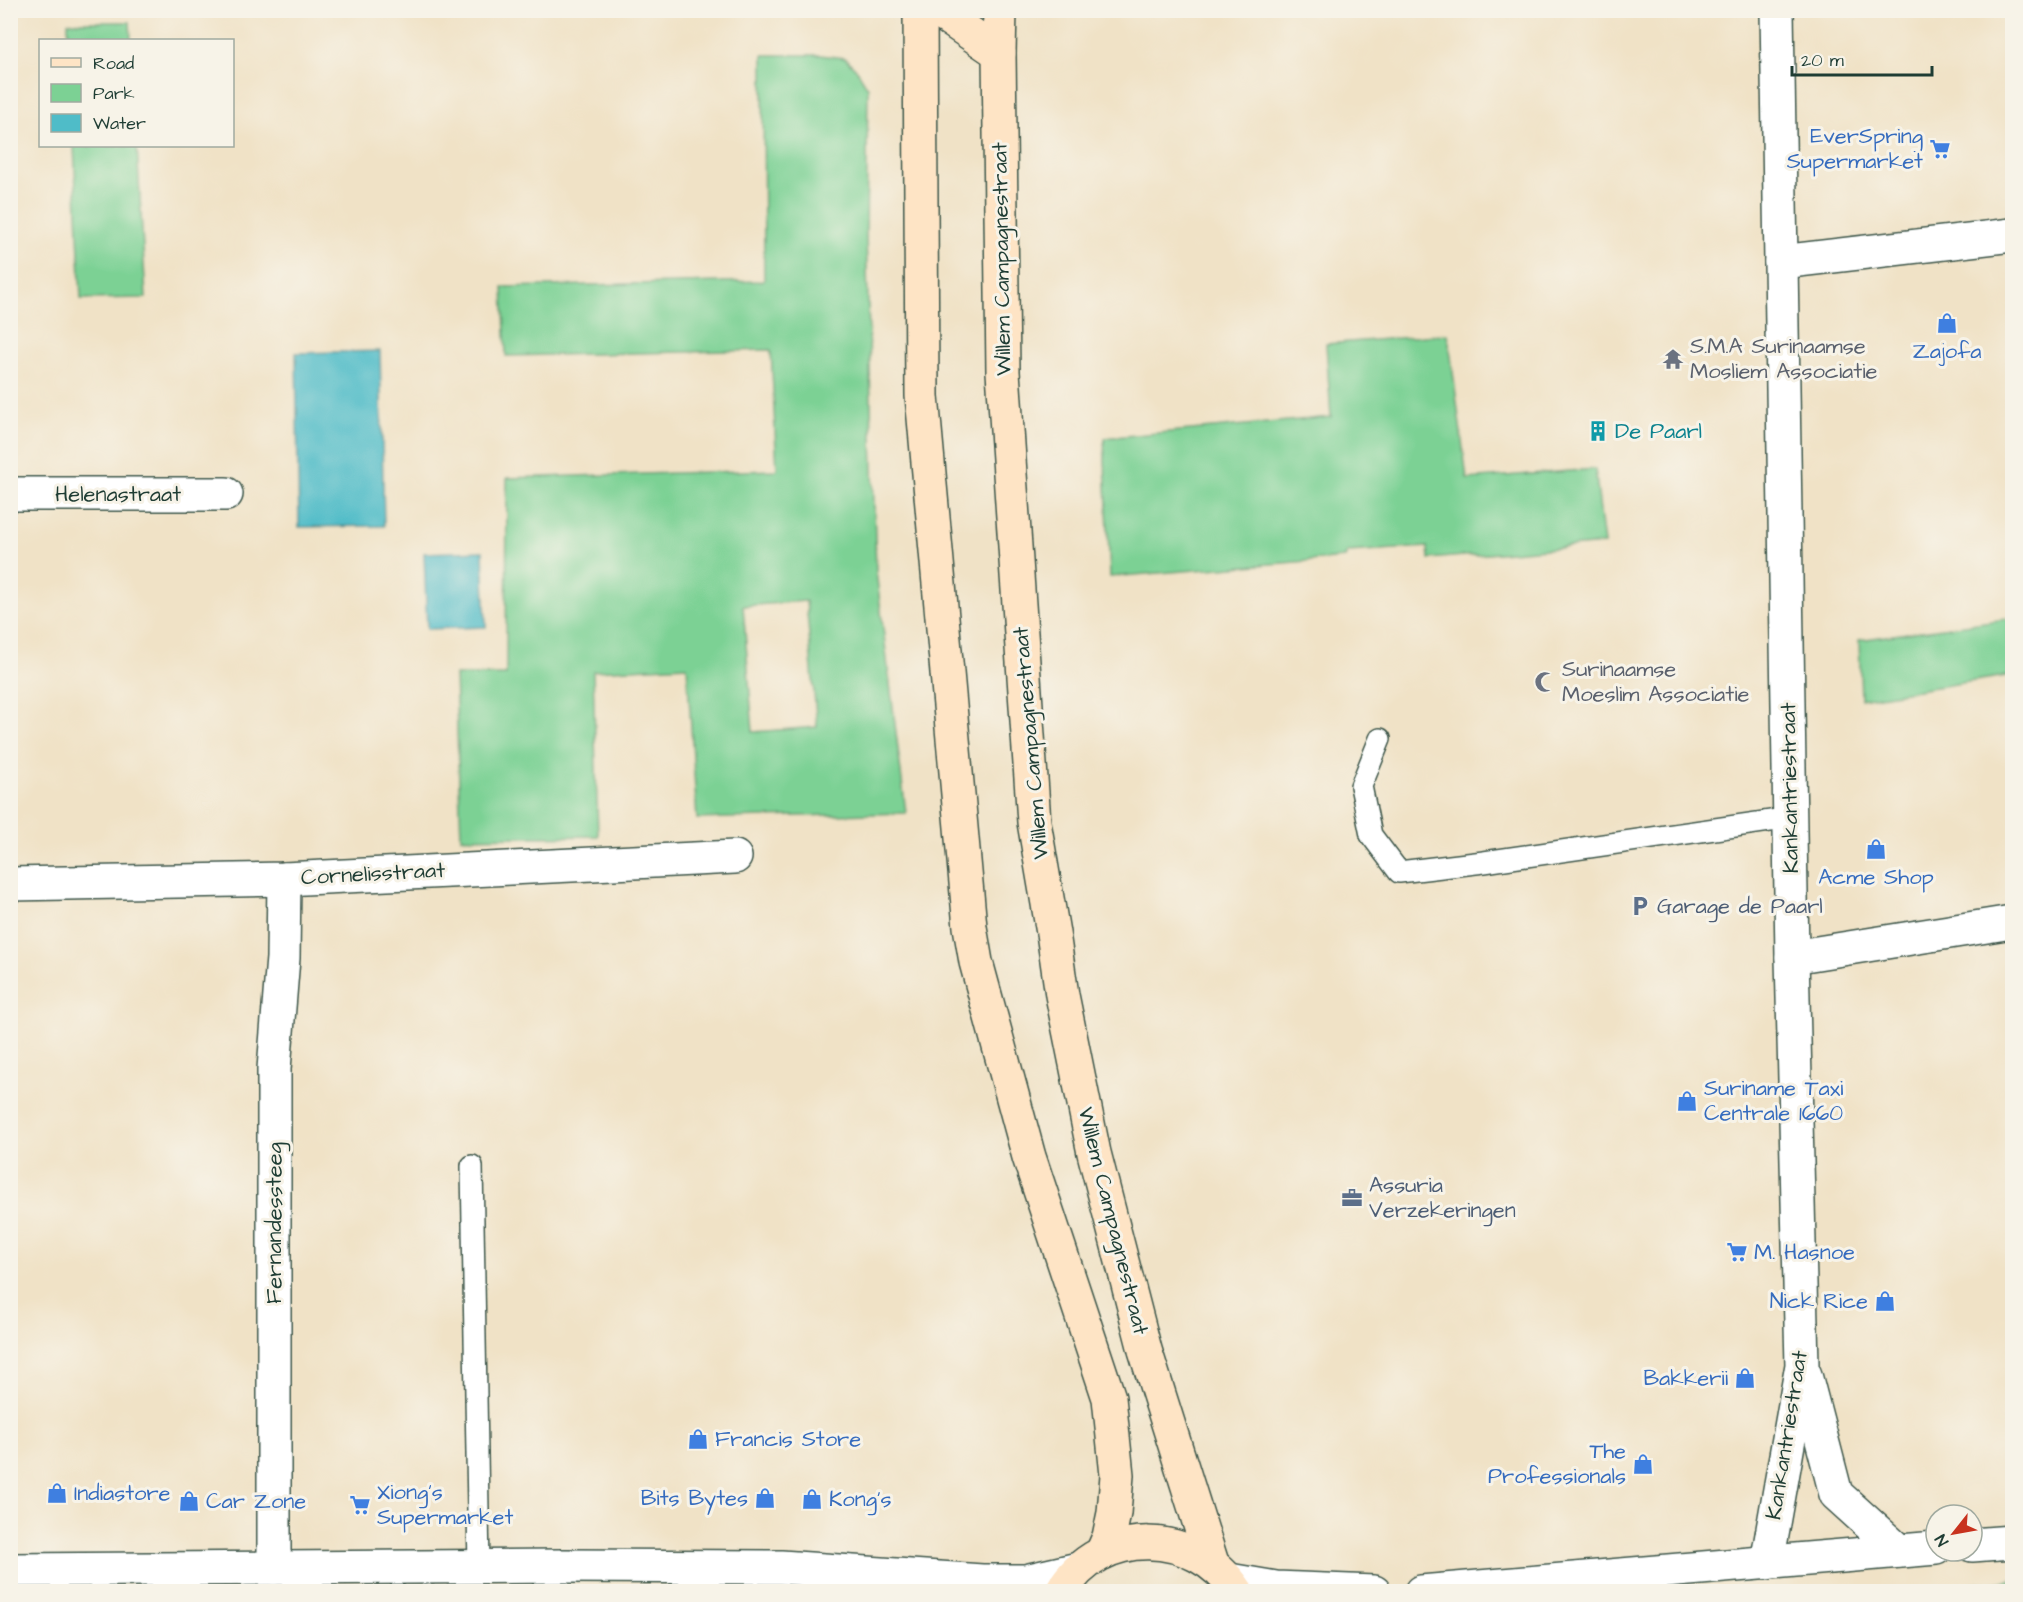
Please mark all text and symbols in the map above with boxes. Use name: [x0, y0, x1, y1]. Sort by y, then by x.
legend: [39, 39, 234, 147]
scale bar: [1792, 39, 1932, 77]
text: 20 m: [1801, 48, 1844, 73]
text: Road: [93, 51, 134, 76]
text: Park: [93, 81, 135, 106]
text: Water: [93, 111, 146, 136]
place label: EverSpring Supermarket: [1787, 121, 1923, 177]
supermarket icon: EverSpring Supermarket: [1928, 137, 1952, 161]
street label: Willem Campagnestraat: [984, 142, 1021, 376]
shop icon: Zajofa: [1935, 311, 1959, 335]
place label: S.M.A Surinaamse Mosliem Associatie: [1690, 331, 1877, 387]
place label: Zajofa: [1913, 336, 1982, 367]
temple icon: S.M.A Surinaamse Mosliem Associatie: [1661, 347, 1685, 371]
place label: De Paarl: [1615, 416, 1702, 447]
building icon: De Paarl: [1586, 419, 1610, 443]
street label: Helenastraat: [55, 479, 181, 510]
street label: Willem Campagnestraat: [1005, 625, 1058, 861]
place label: Surinaamse Moeslim Associatie: [1562, 654, 1749, 710]
mosque icon: Surinaamse Moeslim Associatie: [1533, 670, 1557, 694]
street label: Kankantriestraat: [1773, 702, 1807, 874]
shop icon: Acme Shop: [1864, 837, 1888, 861]
street label: Cornelisstraat: [300, 855, 446, 893]
place label: Acme Shop: [1818, 862, 1934, 893]
place label: Garage de Paarl: [1657, 891, 1823, 923]
parking icon: Garage de Paarl: [1628, 894, 1652, 918]
place label: Suriname Taxi Centrale 1660: [1704, 1073, 1843, 1129]
shop icon: Suriname Taxi Centrale 1660: [1675, 1089, 1699, 1113]
street label: Willem Campagnestraat: [1069, 1104, 1156, 1338]
street label: Fernandessteeg: [259, 1142, 291, 1304]
place label: Assuria Verzekeringen: [1369, 1170, 1516, 1227]
office icon: Assuria Verzekeringen: [1340, 1186, 1364, 1210]
place label: M. Hasnoe: [1754, 1237, 1855, 1268]
supermarket icon: M. Hasnoe: [1725, 1240, 1749, 1264]
place label: Nick Rice: [1770, 1286, 1868, 1317]
shop icon: Nick Rice: [1873, 1289, 1897, 1313]
street label: Kankantriestraat: [1758, 1348, 1816, 1522]
place label: Bakkerii: [1643, 1363, 1728, 1394]
shop icon: Bakkerii: [1733, 1366, 1757, 1390]
place label: Francis Store: [715, 1424, 861, 1455]
shop icon: Francis Store: [686, 1427, 710, 1451]
place label: The Professionals: [1488, 1436, 1626, 1492]
shop icon: The Professionals: [1631, 1452, 1655, 1476]
place label: Xiong's Supermarket: [377, 1477, 513, 1533]
place label: Indiastore: [74, 1478, 171, 1509]
shop icon: Indiastore: [45, 1481, 69, 1505]
place label: Bits Bytes: [641, 1483, 748, 1515]
place label: Kong's: [829, 1484, 892, 1516]
place label: Car Zone: [206, 1486, 306, 1517]
shop icon: Bits Bytes: [753, 1486, 777, 1510]
shop icon: Kong's: [800, 1487, 824, 1511]
shop icon: Car Zone: [177, 1489, 201, 1513]
supermarket icon: Xiong's Supermarket: [348, 1493, 372, 1517]
north arrow: [1924, 1503, 1984, 1563]
text: N: [1930, 1530, 1954, 1550]

